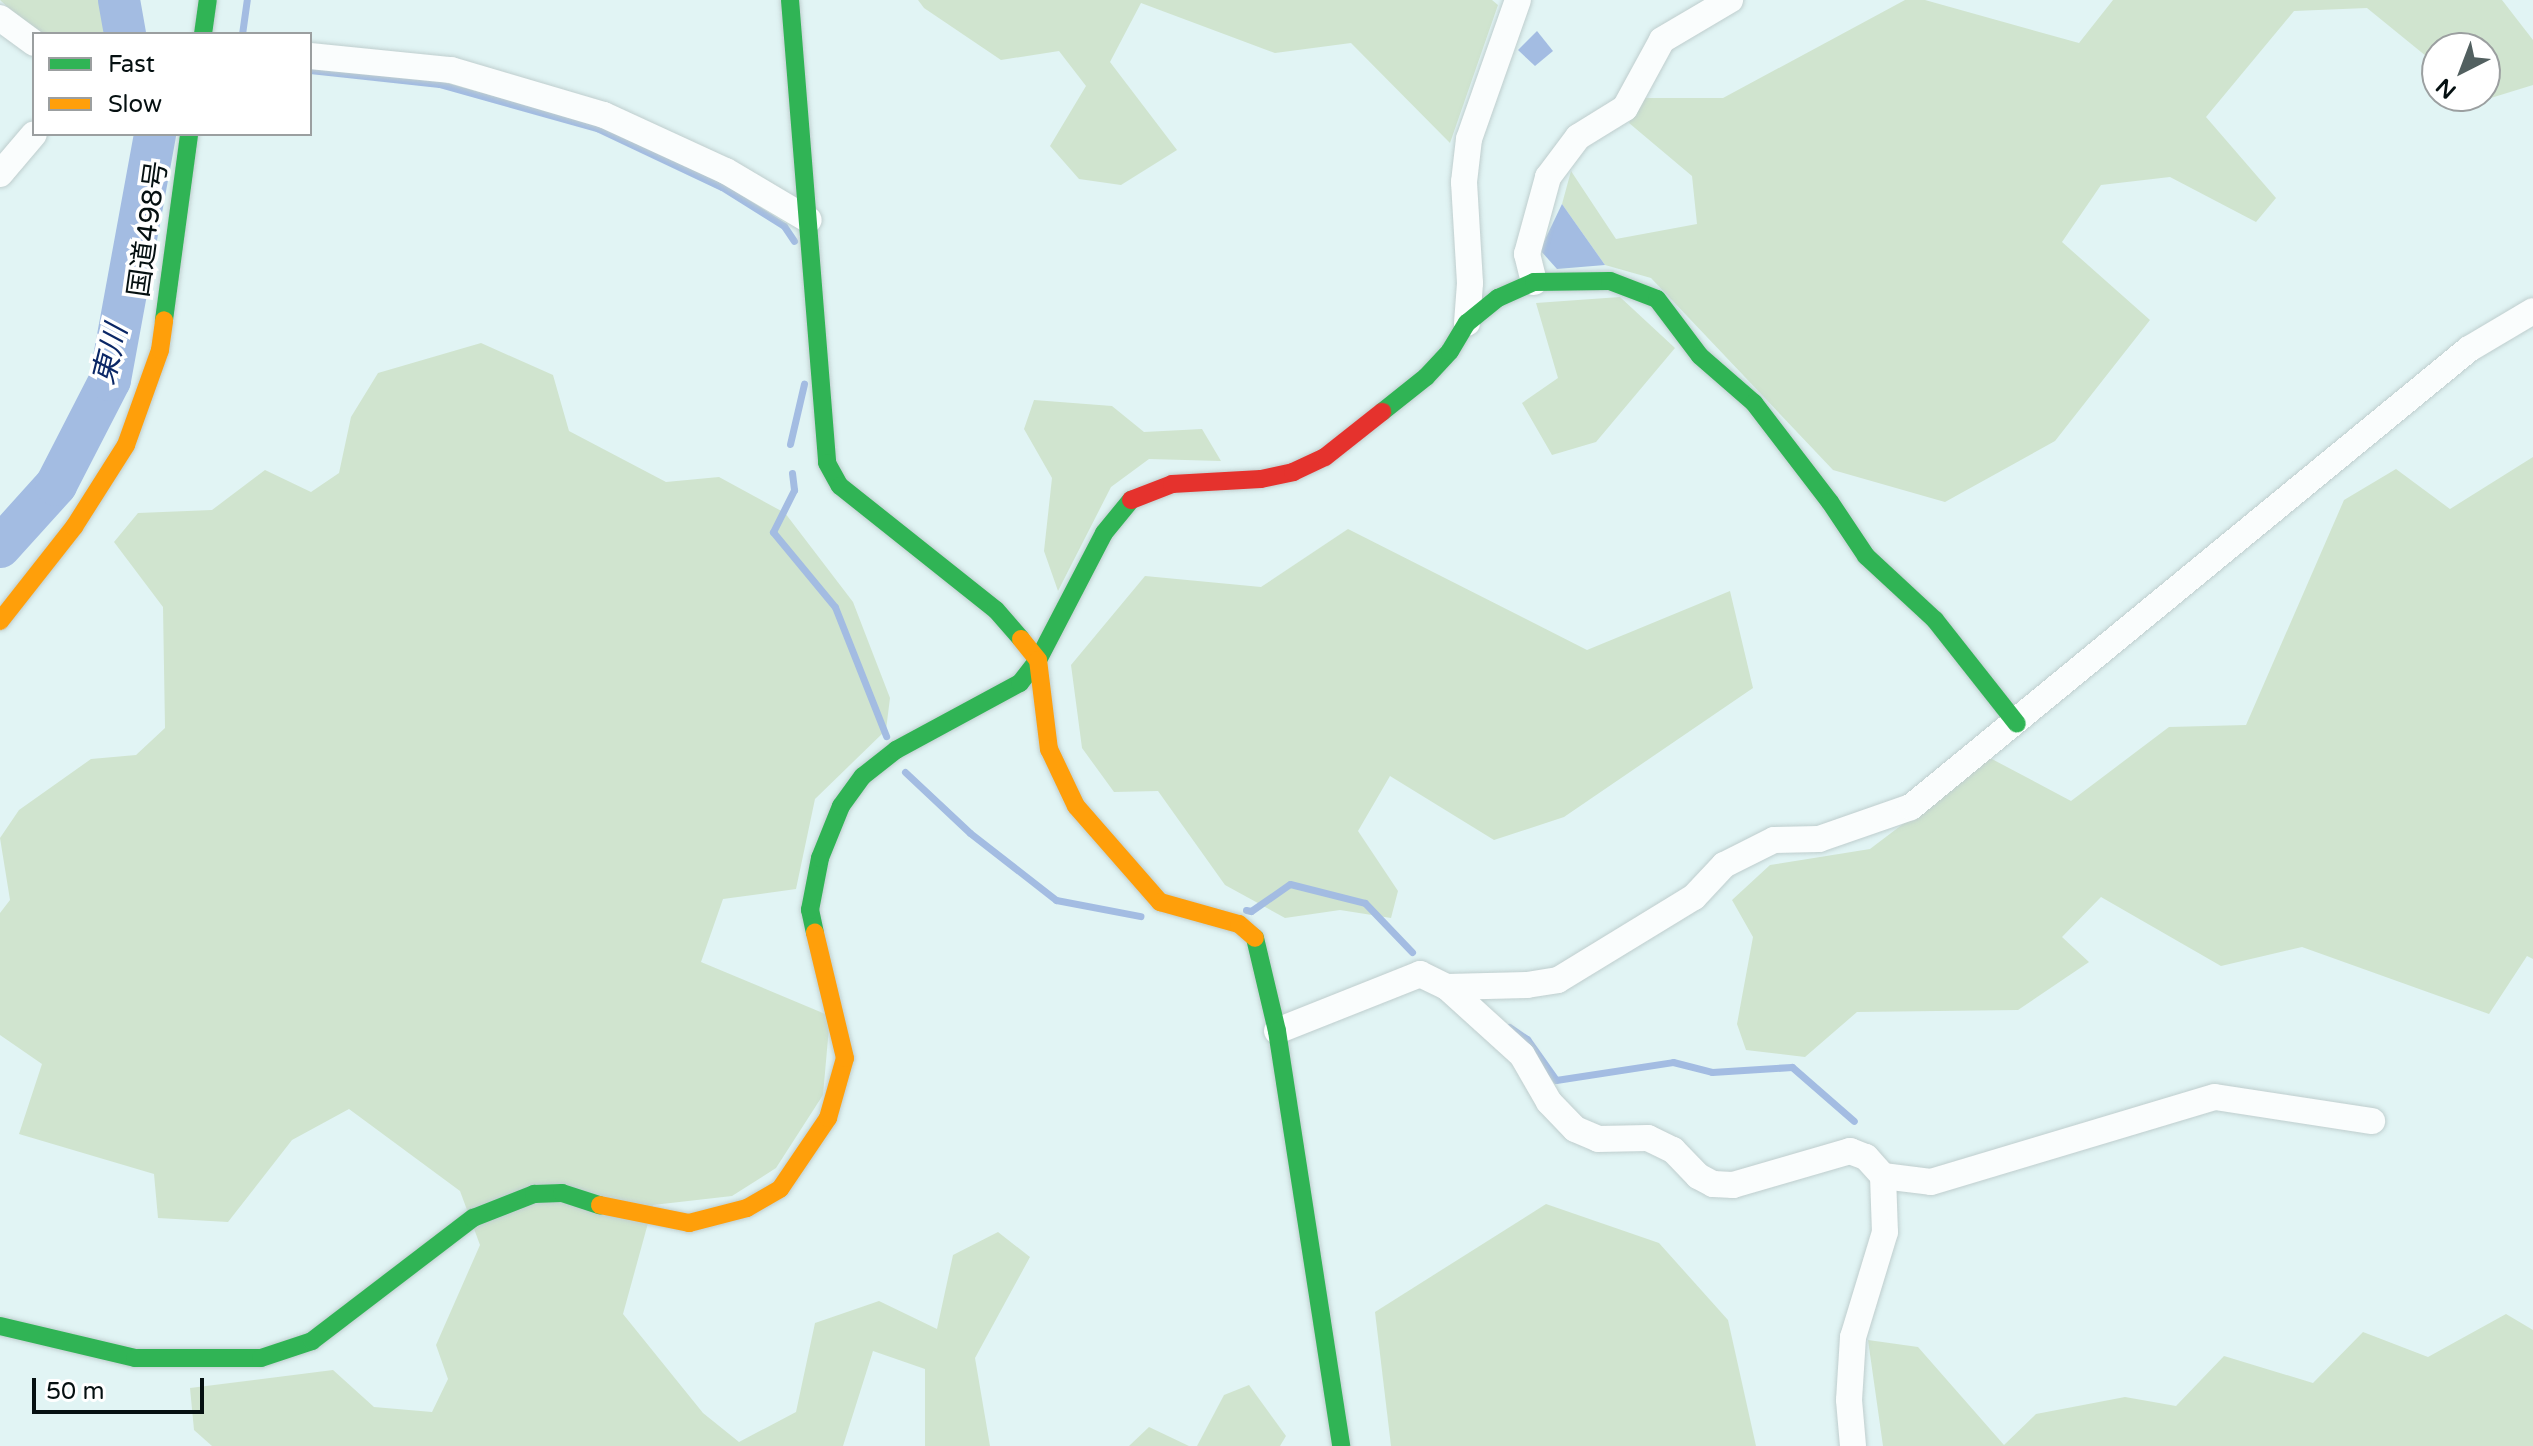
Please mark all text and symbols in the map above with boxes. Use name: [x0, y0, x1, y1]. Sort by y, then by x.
legend: [32, 32, 312, 136]
north arrow: [2421, 32, 2501, 112]
text: Fast: [108, 50, 155, 79]
text: N: [2431, 73, 2462, 104]
text: Slow: [108, 90, 162, 119]
street label: 国道498号: [122, 159, 174, 299]
water label: 東川: [86, 322, 136, 388]
scale bar: [36, 1362, 208, 1412]
text: 50 m: [46, 1377, 104, 1406]

